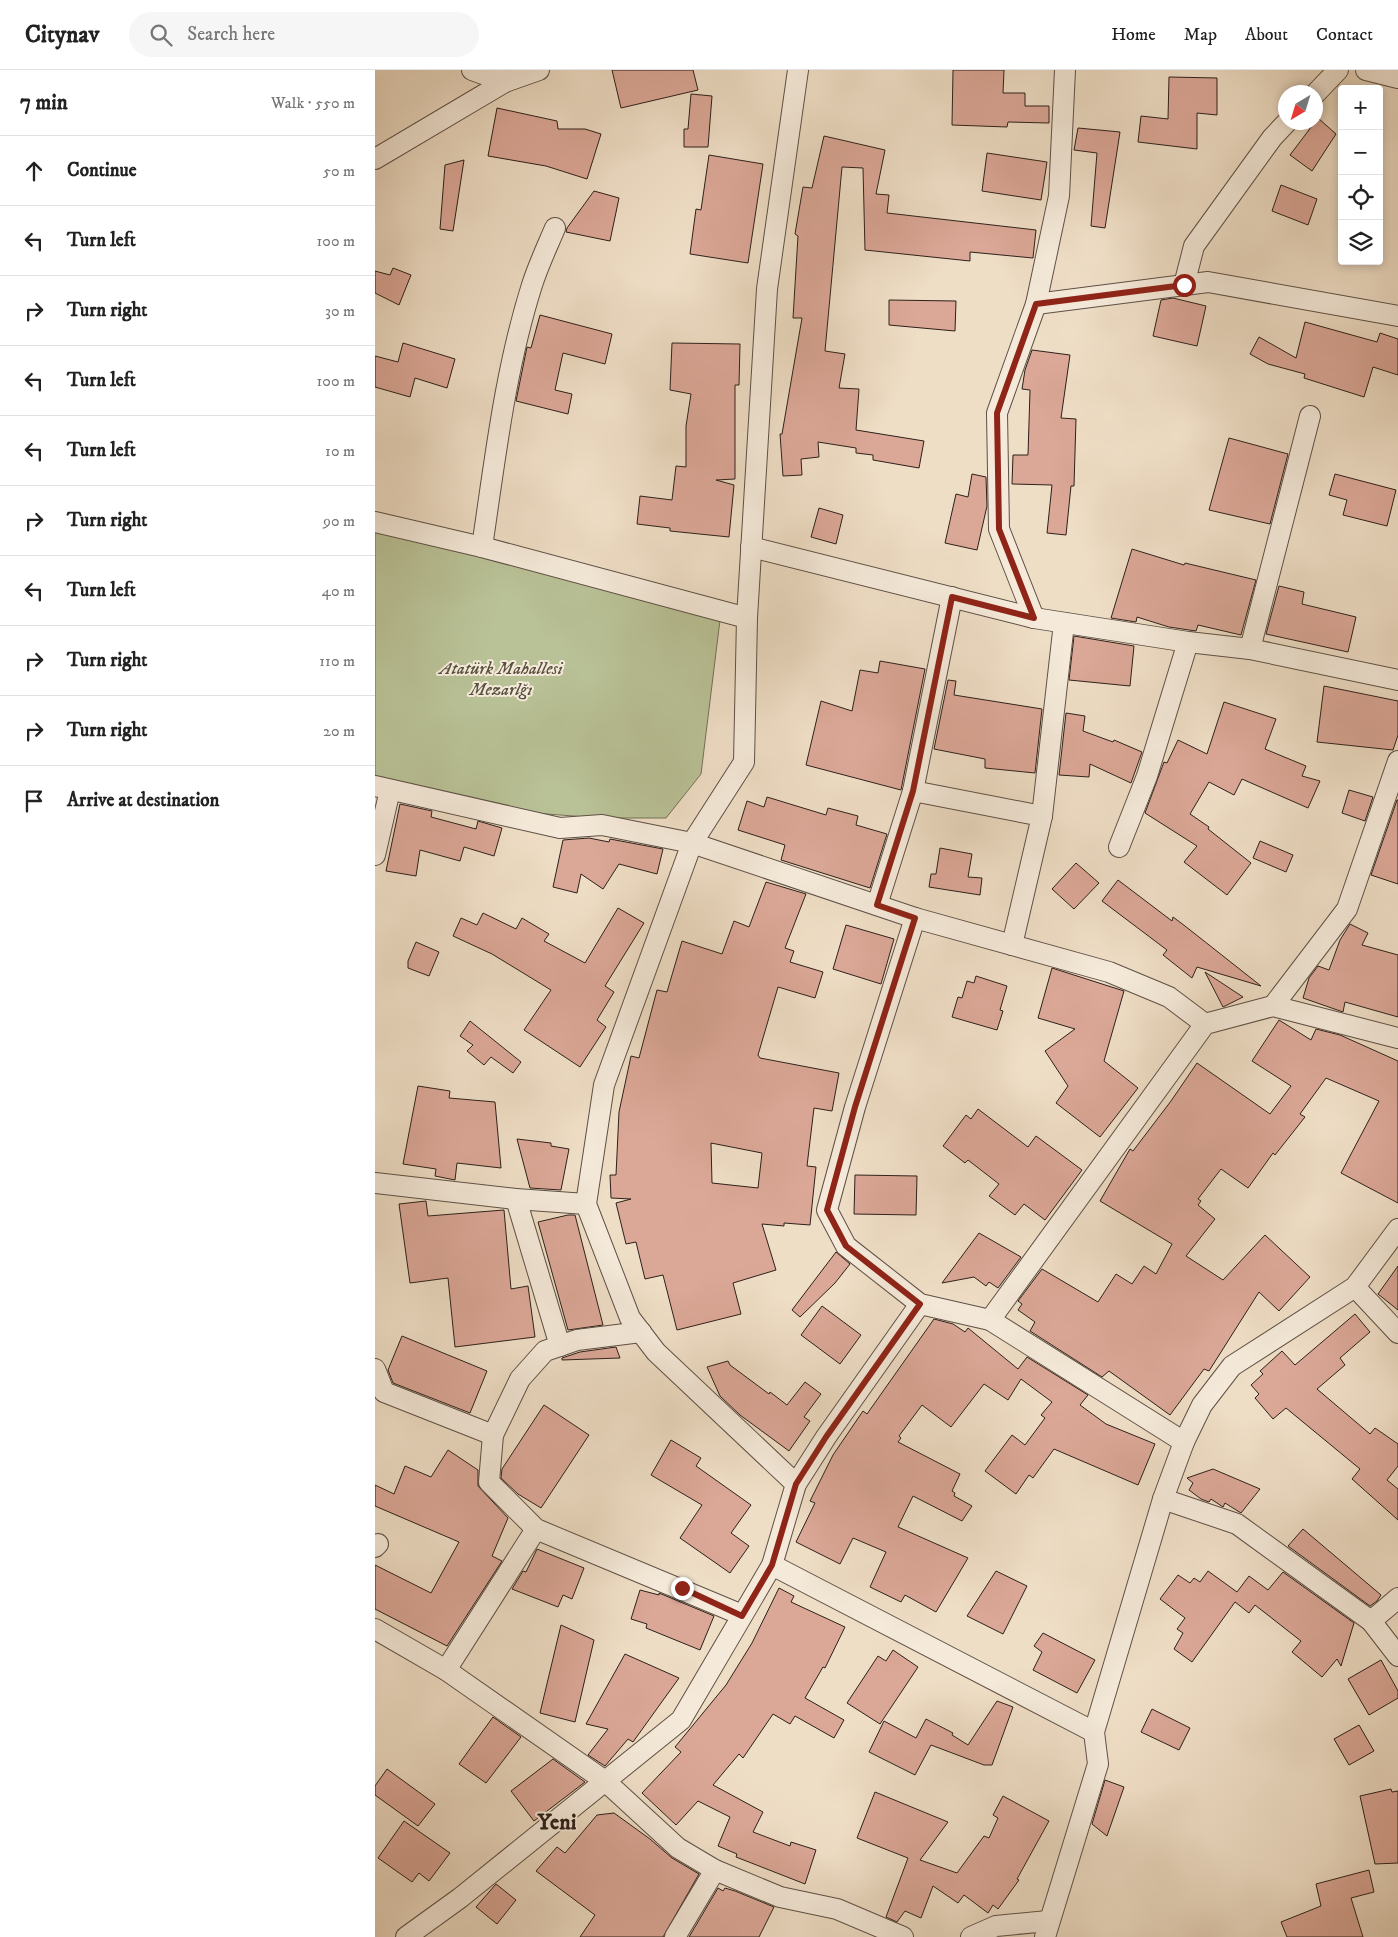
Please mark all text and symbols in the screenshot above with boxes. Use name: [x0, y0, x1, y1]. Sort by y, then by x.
search box: [129, 12, 479, 57]
text: Citynav: [25, 20, 99, 50]
icon: search: [147, 21, 175, 49]
text: Search here: [187, 23, 275, 46]
text: Home: [1111, 24, 1156, 46]
text: Map: [1184, 24, 1217, 46]
text: About: [1245, 24, 1288, 46]
text: Contact: [1316, 24, 1373, 46]
north arrow: [1278, 85, 1323, 130]
map controls: [1338, 85, 1383, 265]
button: +: [1338, 85, 1383, 130]
text: 7 min: [20, 90, 68, 116]
text: Walk · 550 m: [271, 93, 355, 113]
button: −: [1338, 130, 1383, 175]
icon: ahead: [20, 157, 48, 185]
text: Continue: [67, 159, 137, 182]
text: 50 m: [323, 161, 355, 181]
button: locate: [1338, 175, 1383, 220]
button: layers: [1338, 220, 1383, 265]
icon: left: [20, 227, 48, 255]
text: Turn left: [67, 229, 136, 252]
text: 100 m: [317, 231, 355, 251]
route start: [1173, 274, 1196, 297]
icon: right: [20, 297, 48, 325]
text: Turn right: [67, 299, 147, 322]
text: 30 m: [325, 301, 355, 321]
icon: left: [20, 367, 48, 395]
text: Turn left: [67, 369, 136, 392]
text: 100 m: [317, 371, 355, 391]
icon: left: [20, 437, 48, 465]
text: Turn left: [67, 439, 136, 462]
text: 10 m: [325, 441, 355, 461]
icon: right: [20, 507, 48, 535]
text: Turn right: [67, 509, 147, 532]
text: 90 m: [323, 511, 355, 531]
icon: left: [20, 577, 48, 605]
text: Turn left: [67, 579, 136, 602]
text: 40 m: [322, 581, 355, 601]
icon: right: [20, 647, 48, 675]
text: Turn right: [67, 649, 147, 672]
text: 110 m: [319, 651, 355, 671]
park label: Atatürk Mahallesi Mezarlğı: [437, 658, 564, 701]
icon: right: [20, 717, 48, 745]
text: Turn right: [67, 719, 147, 742]
text: 20 m: [323, 721, 355, 741]
icon: arrive: [20, 787, 48, 815]
text: Arrive at destination: [67, 789, 219, 812]
route end: [671, 1577, 694, 1600]
district label: Yeni: [537, 1809, 577, 1836]

